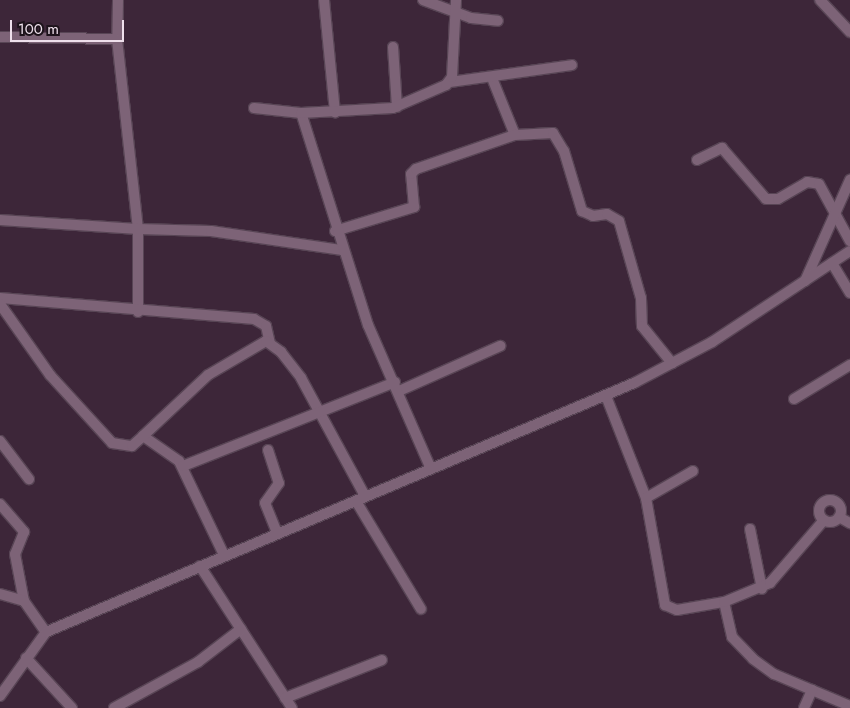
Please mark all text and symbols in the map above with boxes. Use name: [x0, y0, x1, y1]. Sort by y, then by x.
scale bar: [12, 10, 126, 42]
text: 100 m: [18, 18, 59, 40]

